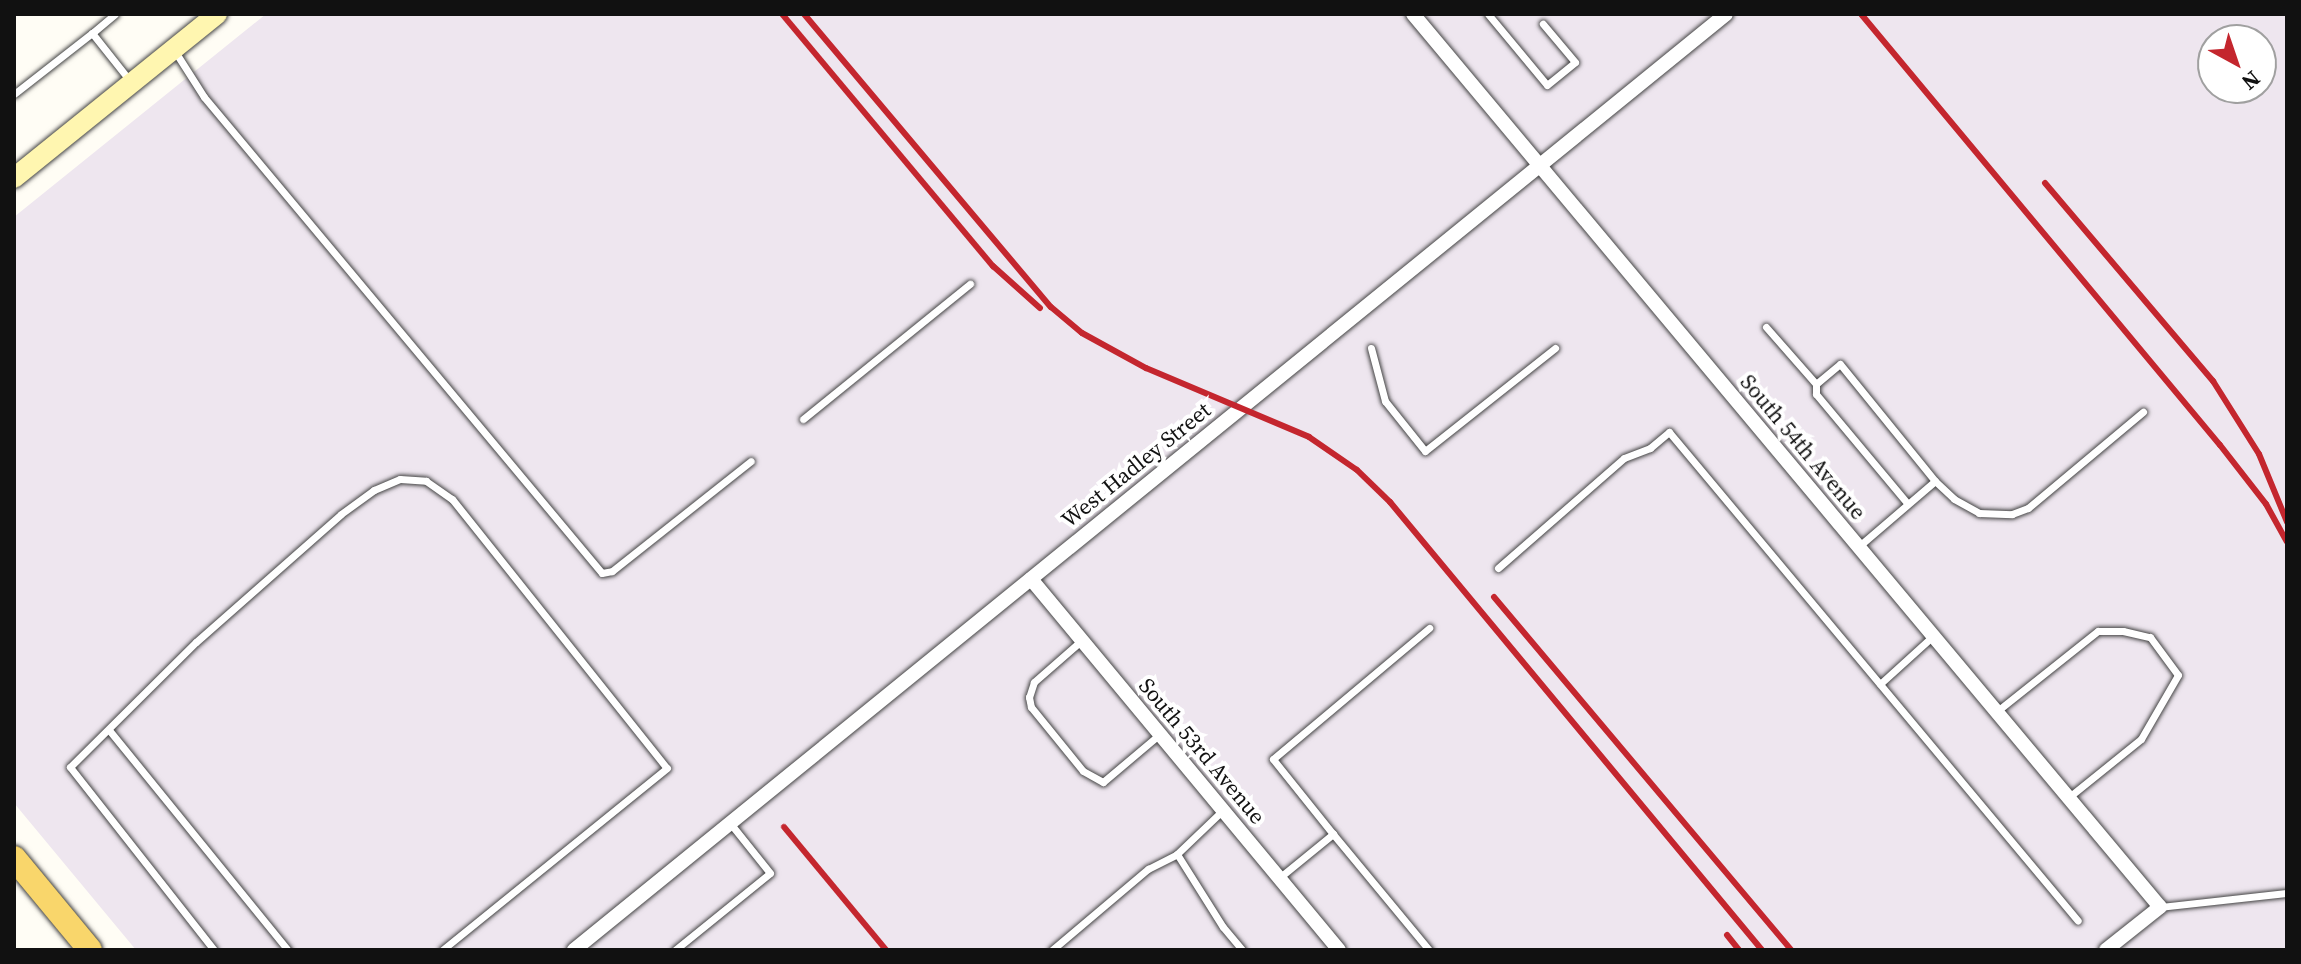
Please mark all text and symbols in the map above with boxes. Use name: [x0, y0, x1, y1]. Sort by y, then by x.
north arrow: [2197, 24, 2277, 104]
text: N: [2235, 64, 2267, 97]
street label: South 54th Avenue: [1735, 369, 1871, 525]
street label: West Hadley Street: [1056, 397, 1216, 533]
street label: South 53rd Avenue: [1133, 673, 1271, 829]

